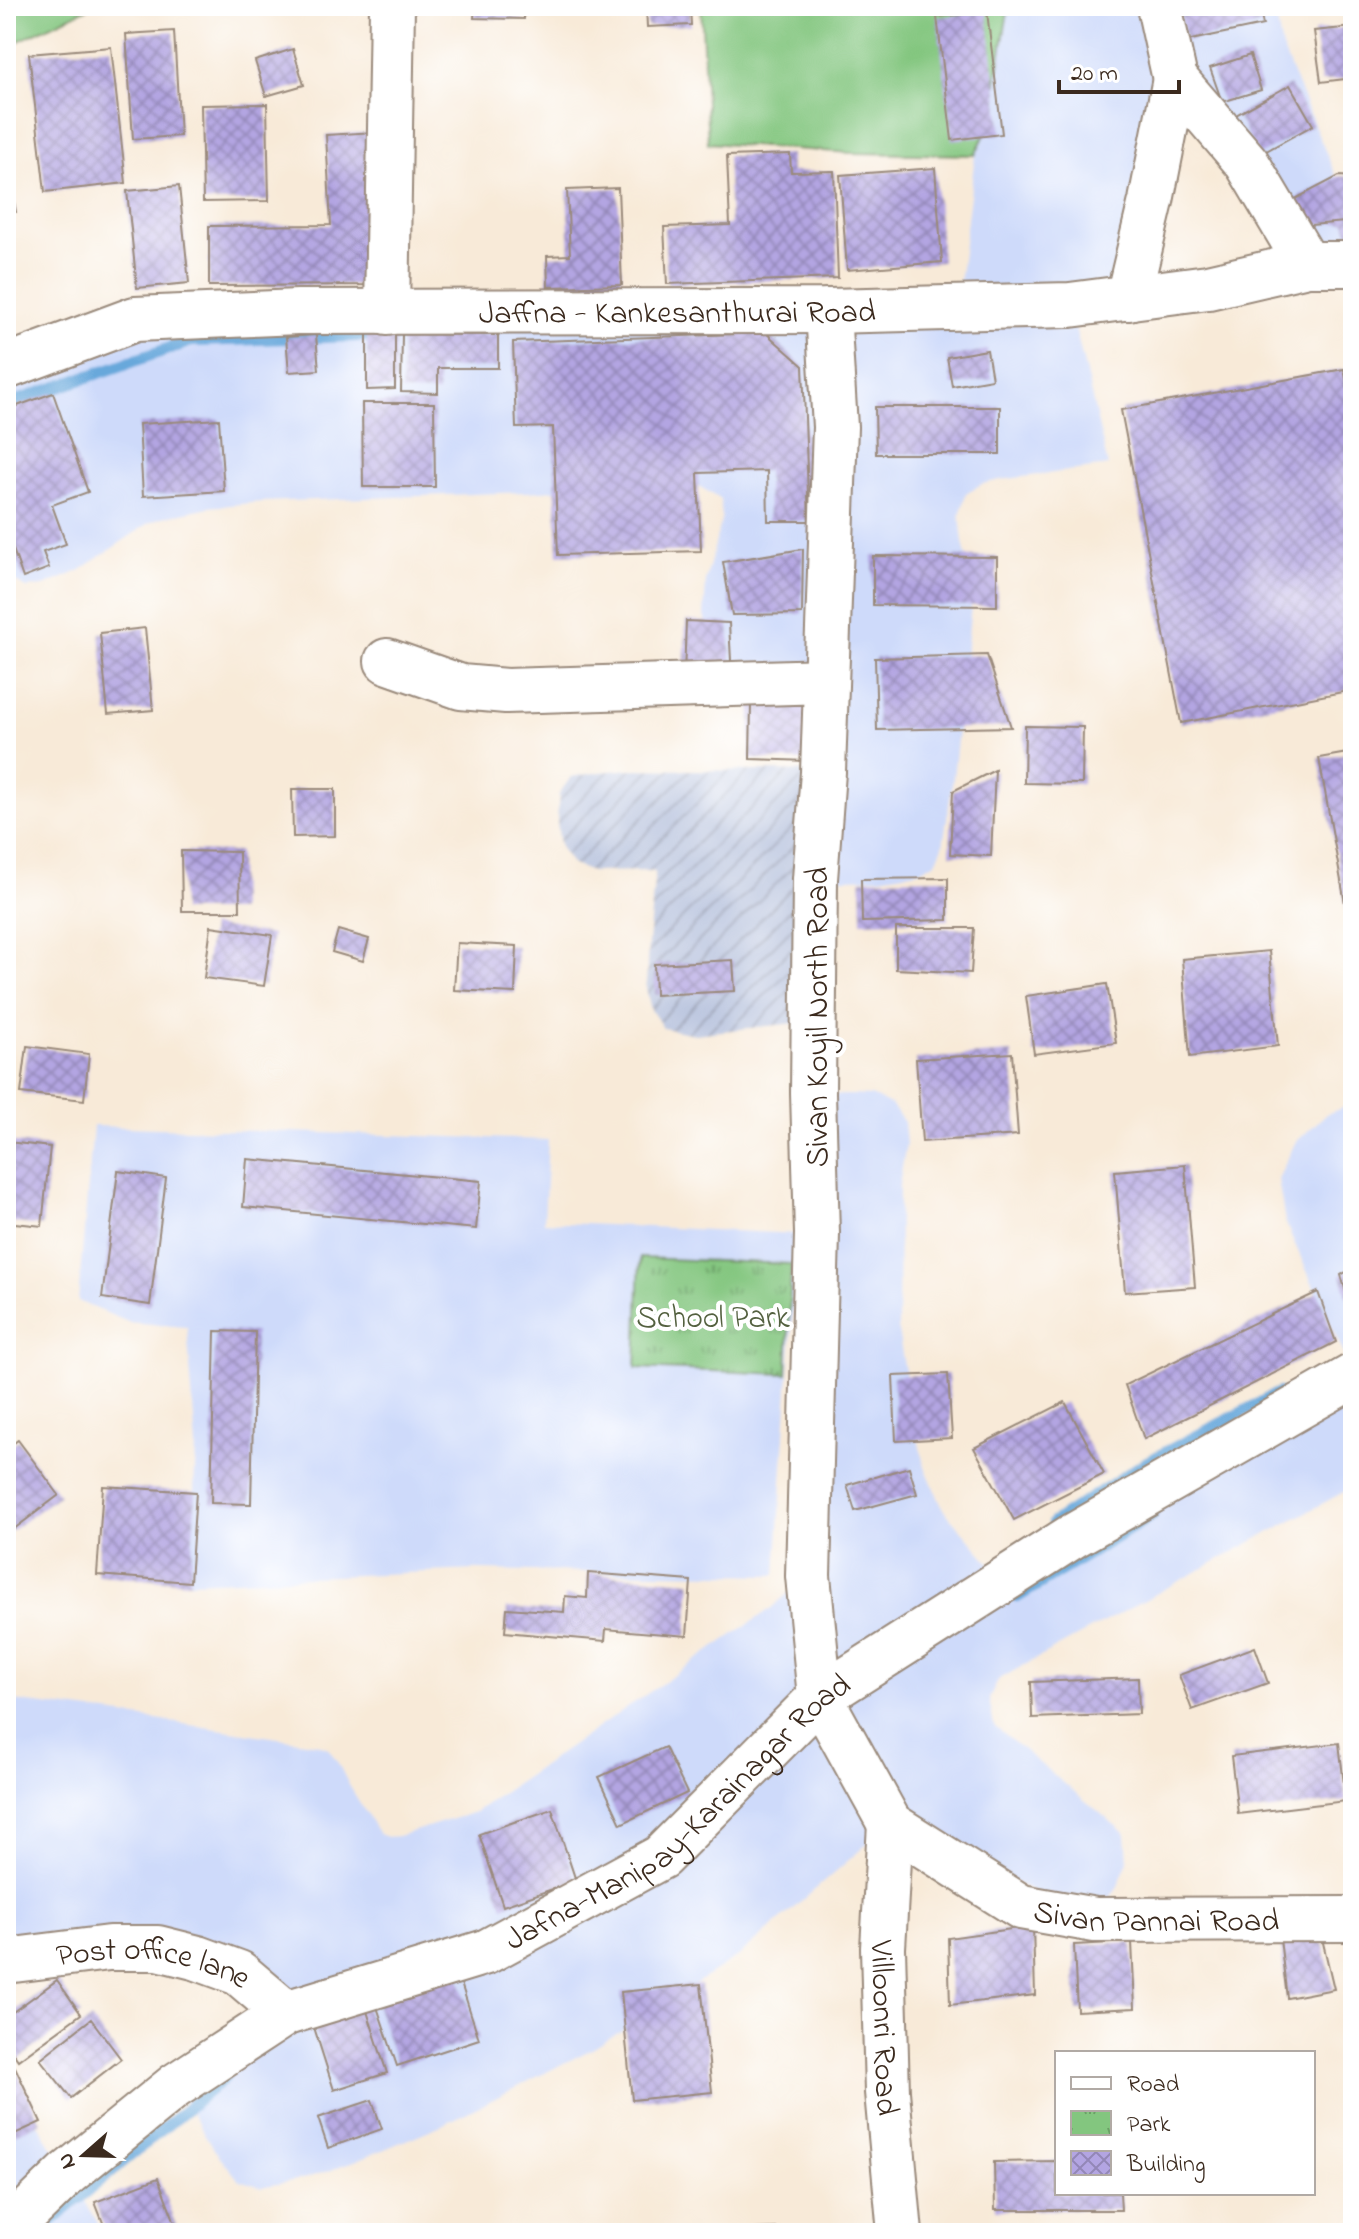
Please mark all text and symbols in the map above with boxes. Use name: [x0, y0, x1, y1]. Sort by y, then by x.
scale bar: [1059, 44, 1179, 94]
text: 20 m: [1071, 57, 1118, 92]
street label: Jaffna - Kankesanthurai Road: [479, 290, 876, 339]
street label: Sivan Koyil North Road: [796, 867, 843, 1167]
park label: School Park: [636, 1296, 791, 1343]
street label: Jafna-Manipay-Karainagar Road: [497, 1663, 861, 1965]
street label: Sivan Pannai Road: [1030, 1890, 1279, 1947]
street label: Post office lane: [54, 1928, 261, 2002]
street label: Villoonri Road: [856, 1938, 909, 2118]
legend: [1055, 2051, 1315, 2195]
text: Road: [1127, 2068, 1180, 2103]
text: Park: [1127, 2108, 1171, 2143]
north arrow: [44, 2115, 124, 2195]
text: N: [50, 2148, 86, 2173]
text: Building: [1126, 2148, 1206, 2183]

